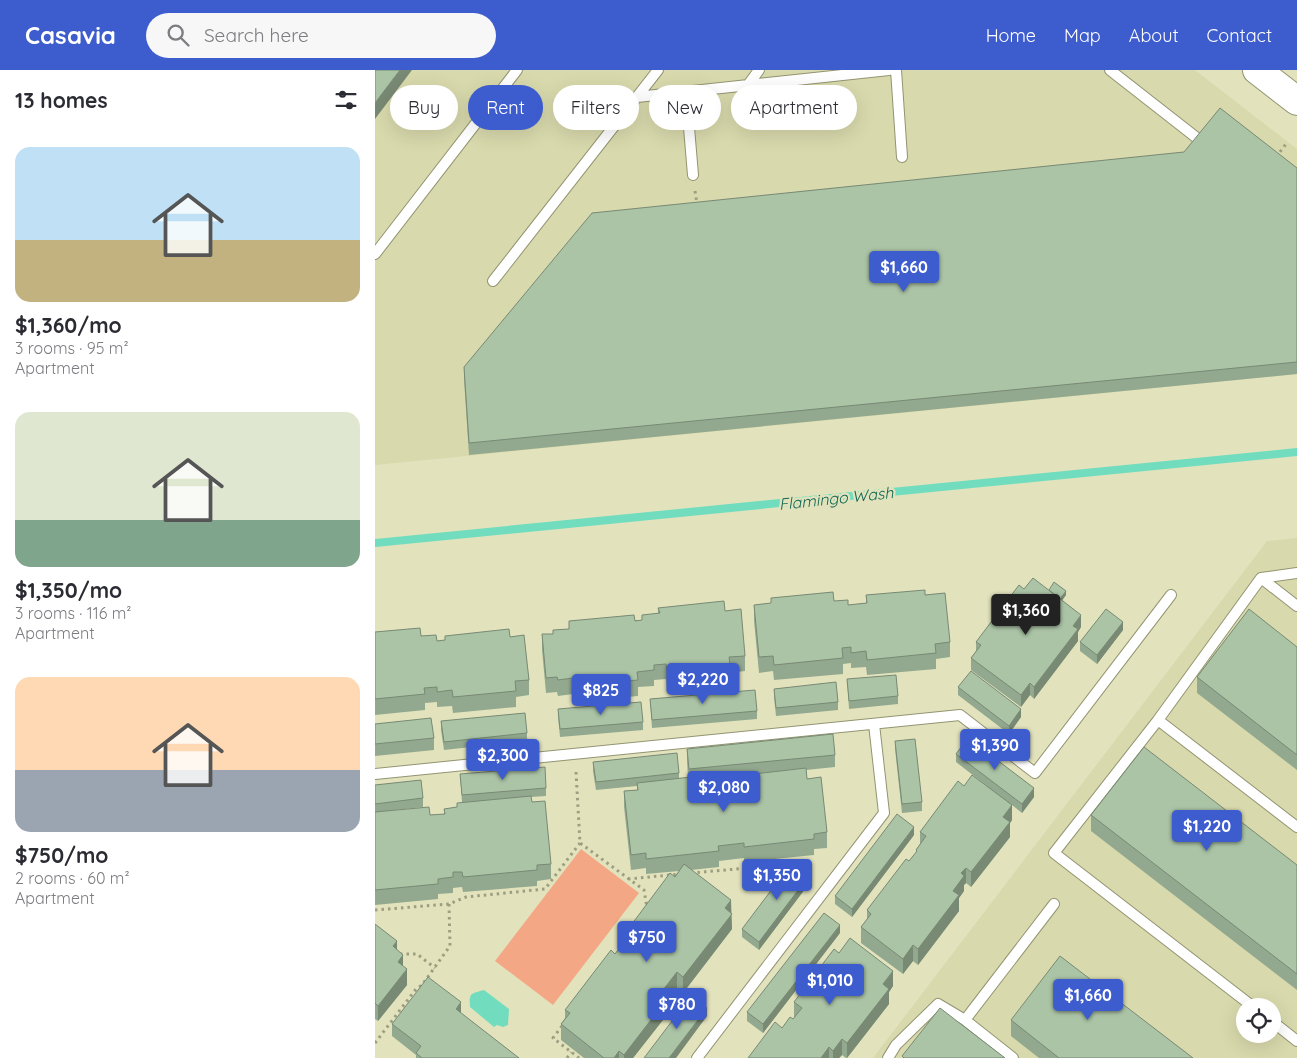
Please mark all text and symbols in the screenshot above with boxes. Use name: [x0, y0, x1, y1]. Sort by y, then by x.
search box: [146, 13, 496, 58]
text: Casavia: [25, 20, 116, 50]
icon: search: [164, 21, 192, 49]
text: Search here: [204, 23, 309, 47]
text: Home: [986, 24, 1036, 47]
text: Map: [1064, 24, 1101, 47]
text: About: [1129, 24, 1179, 47]
text: Contact: [1207, 24, 1272, 47]
chip: Buy: [390, 85, 458, 130]
chip: Rent: [468, 85, 543, 130]
chip: Filters: [553, 85, 639, 130]
chip: New: [649, 85, 721, 130]
chip: Apartment: [731, 85, 857, 130]
icon: filters: [332, 86, 360, 114]
text: 13 homes: [15, 87, 108, 113]
icon: home: [143, 180, 233, 270]
pin: $1,660: [863, 250, 945, 293]
text: $1,660: [880, 257, 928, 277]
text: $1,360/mo: [15, 312, 122, 338]
text: 3 rooms · 95 m²: [15, 338, 129, 358]
text: Apartment: [15, 358, 95, 378]
icon: home: [143, 445, 233, 535]
water label: Flamingo Wash: [778, 482, 895, 514]
text: $1,350/mo: [15, 577, 122, 603]
pin: $1,360: [985, 594, 1067, 636]
text: $1,360: [1002, 600, 1050, 620]
text: 3 rooms · 116 m²: [15, 603, 131, 623]
text: Apartment: [15, 623, 95, 643]
pin: $2,220: [662, 662, 744, 705]
text: $2,220: [677, 669, 729, 689]
pin: $825: [571, 674, 631, 716]
text: $825: [583, 680, 619, 700]
icon: home: [143, 710, 233, 800]
pin: $1,390: [954, 728, 1036, 771]
text: $1,390: [971, 735, 1019, 755]
pin: $2,300: [462, 738, 544, 781]
text: $2,300: [477, 745, 529, 765]
pin: $2,080: [683, 770, 765, 813]
text: $2,080: [698, 777, 750, 797]
pin: $1,220: [1166, 810, 1248, 852]
text: $1,220: [1183, 816, 1231, 836]
text: $750/mo: [15, 842, 108, 868]
pin: $1,350: [736, 858, 818, 901]
text: $1,350: [753, 865, 801, 885]
text: 2 rooms · 60 m²: [15, 868, 129, 888]
text: Apartment: [15, 888, 95, 908]
pin: $750: [617, 920, 677, 963]
text: $750: [628, 927, 666, 947]
pin: $1,010: [789, 964, 871, 1006]
text: $1,010: [807, 970, 853, 990]
pin: $1,660: [1047, 978, 1129, 1021]
text: $1,660: [1064, 985, 1112, 1005]
pin: $780: [647, 988, 707, 1030]
text: $780: [659, 994, 695, 1014]
map controls: [1236, 998, 1281, 1043]
button: locate: [1236, 998, 1281, 1043]

